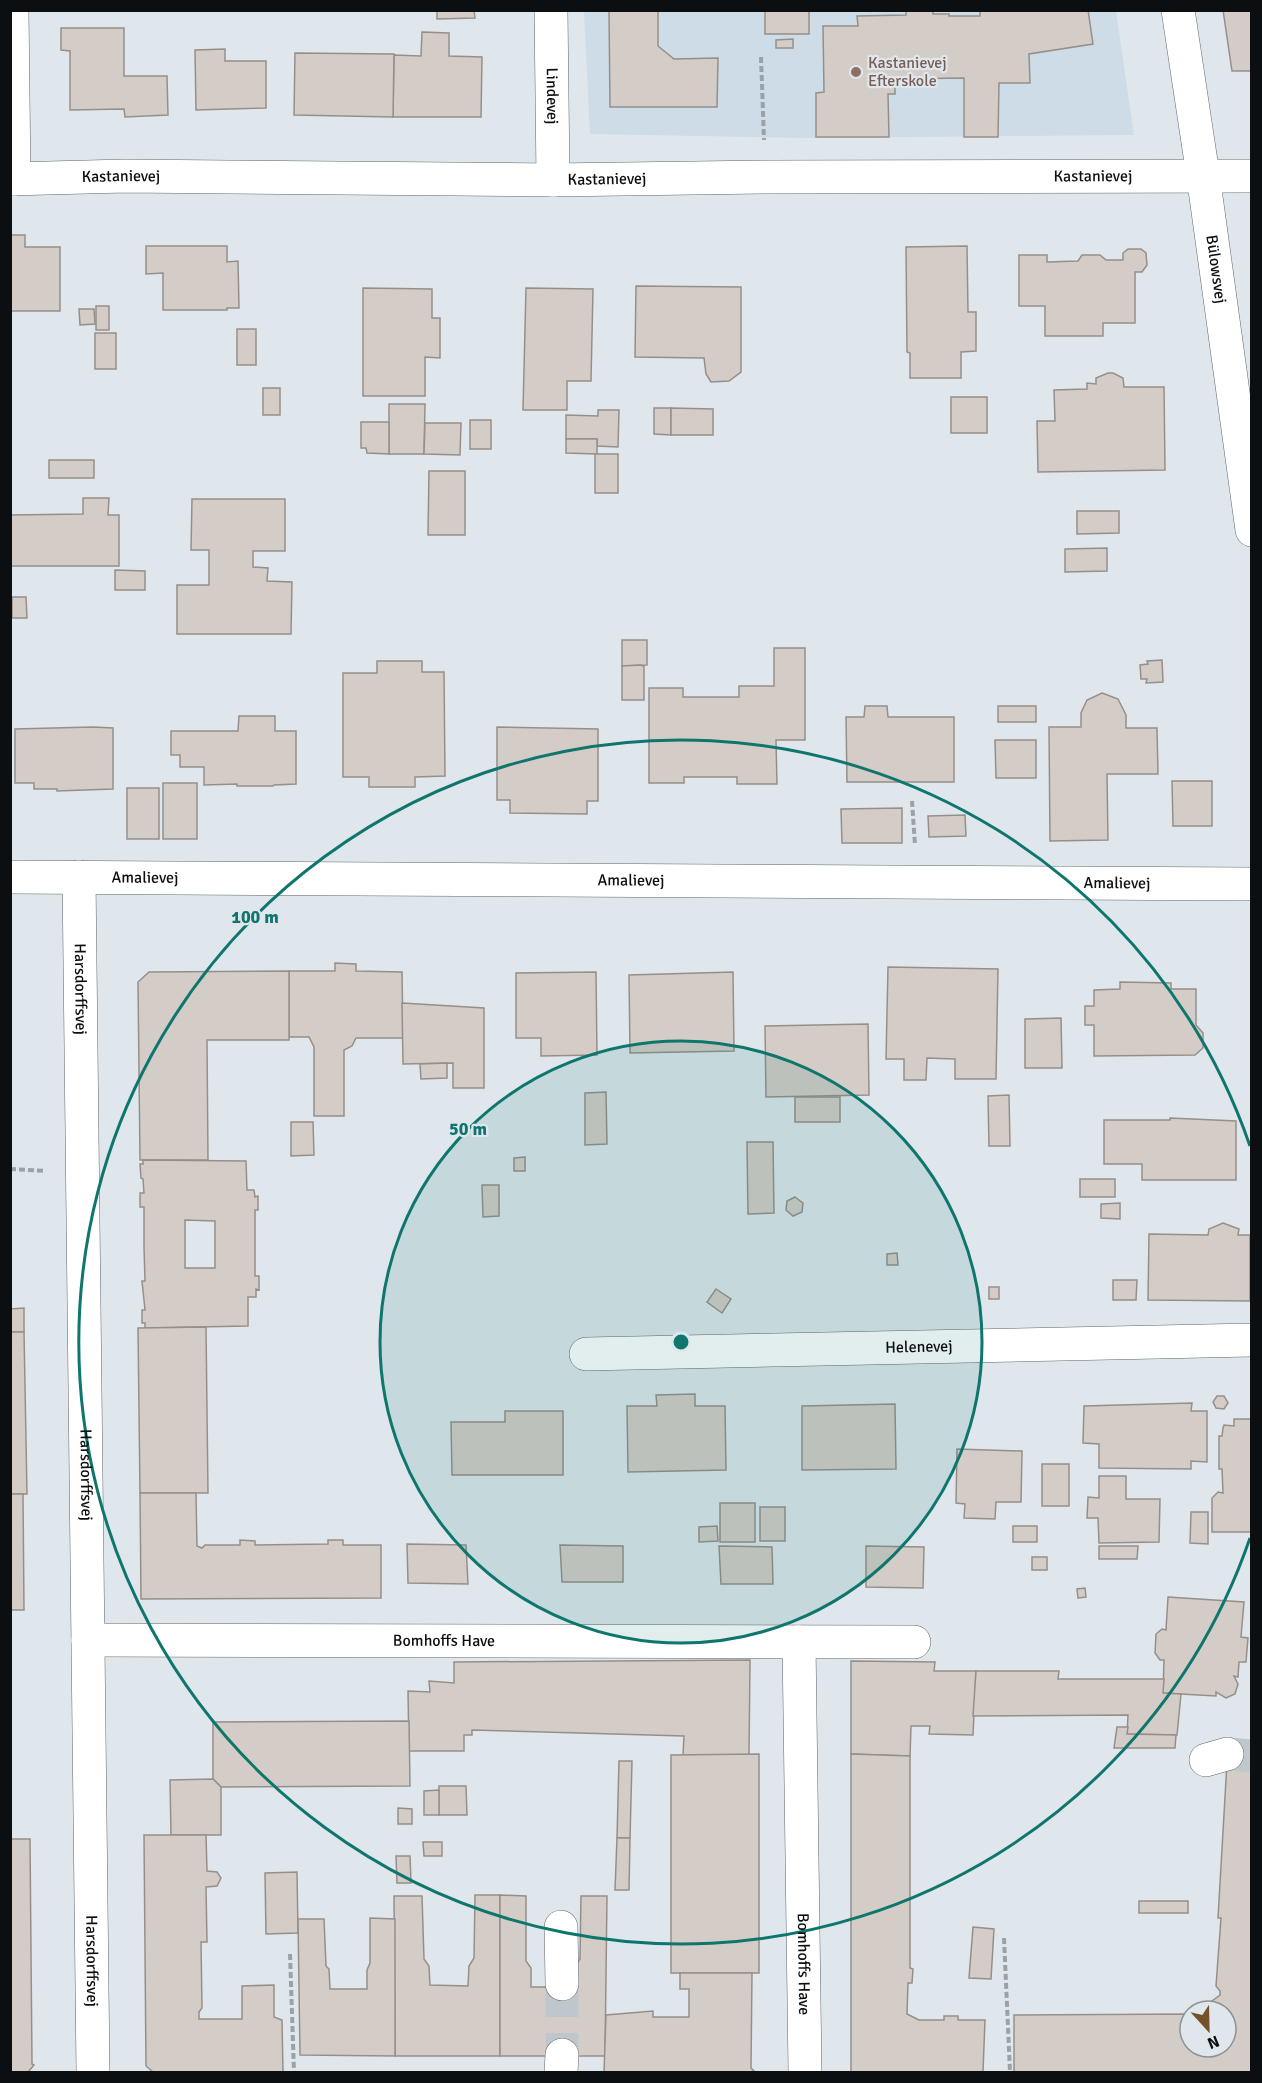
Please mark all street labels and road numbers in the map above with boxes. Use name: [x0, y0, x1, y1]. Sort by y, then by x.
street label: Lindevej: [542, 67, 562, 125]
street label: Kastanievej: [81, 166, 160, 187]
street label: Kastanievej: [1053, 166, 1132, 186]
street label: Kastanievej: [567, 169, 646, 190]
street label: Bülowsvej: [1201, 234, 1231, 305]
street label: Amalievej: [111, 868, 179, 888]
street label: Amalievej: [597, 870, 665, 891]
street label: Amalievej: [1083, 873, 1151, 893]
street label: Harsdorffsvej: [70, 943, 91, 1035]
street label: Helenevej: [885, 1336, 953, 1358]
street label: Harsdorffsvej: [75, 1429, 97, 1521]
street label: Bomhoffs Have: [393, 1631, 495, 1651]
street label: Bomhoffs Have: [793, 1913, 814, 2015]
street label: Harsdorffsvej: [81, 1915, 102, 2007]

